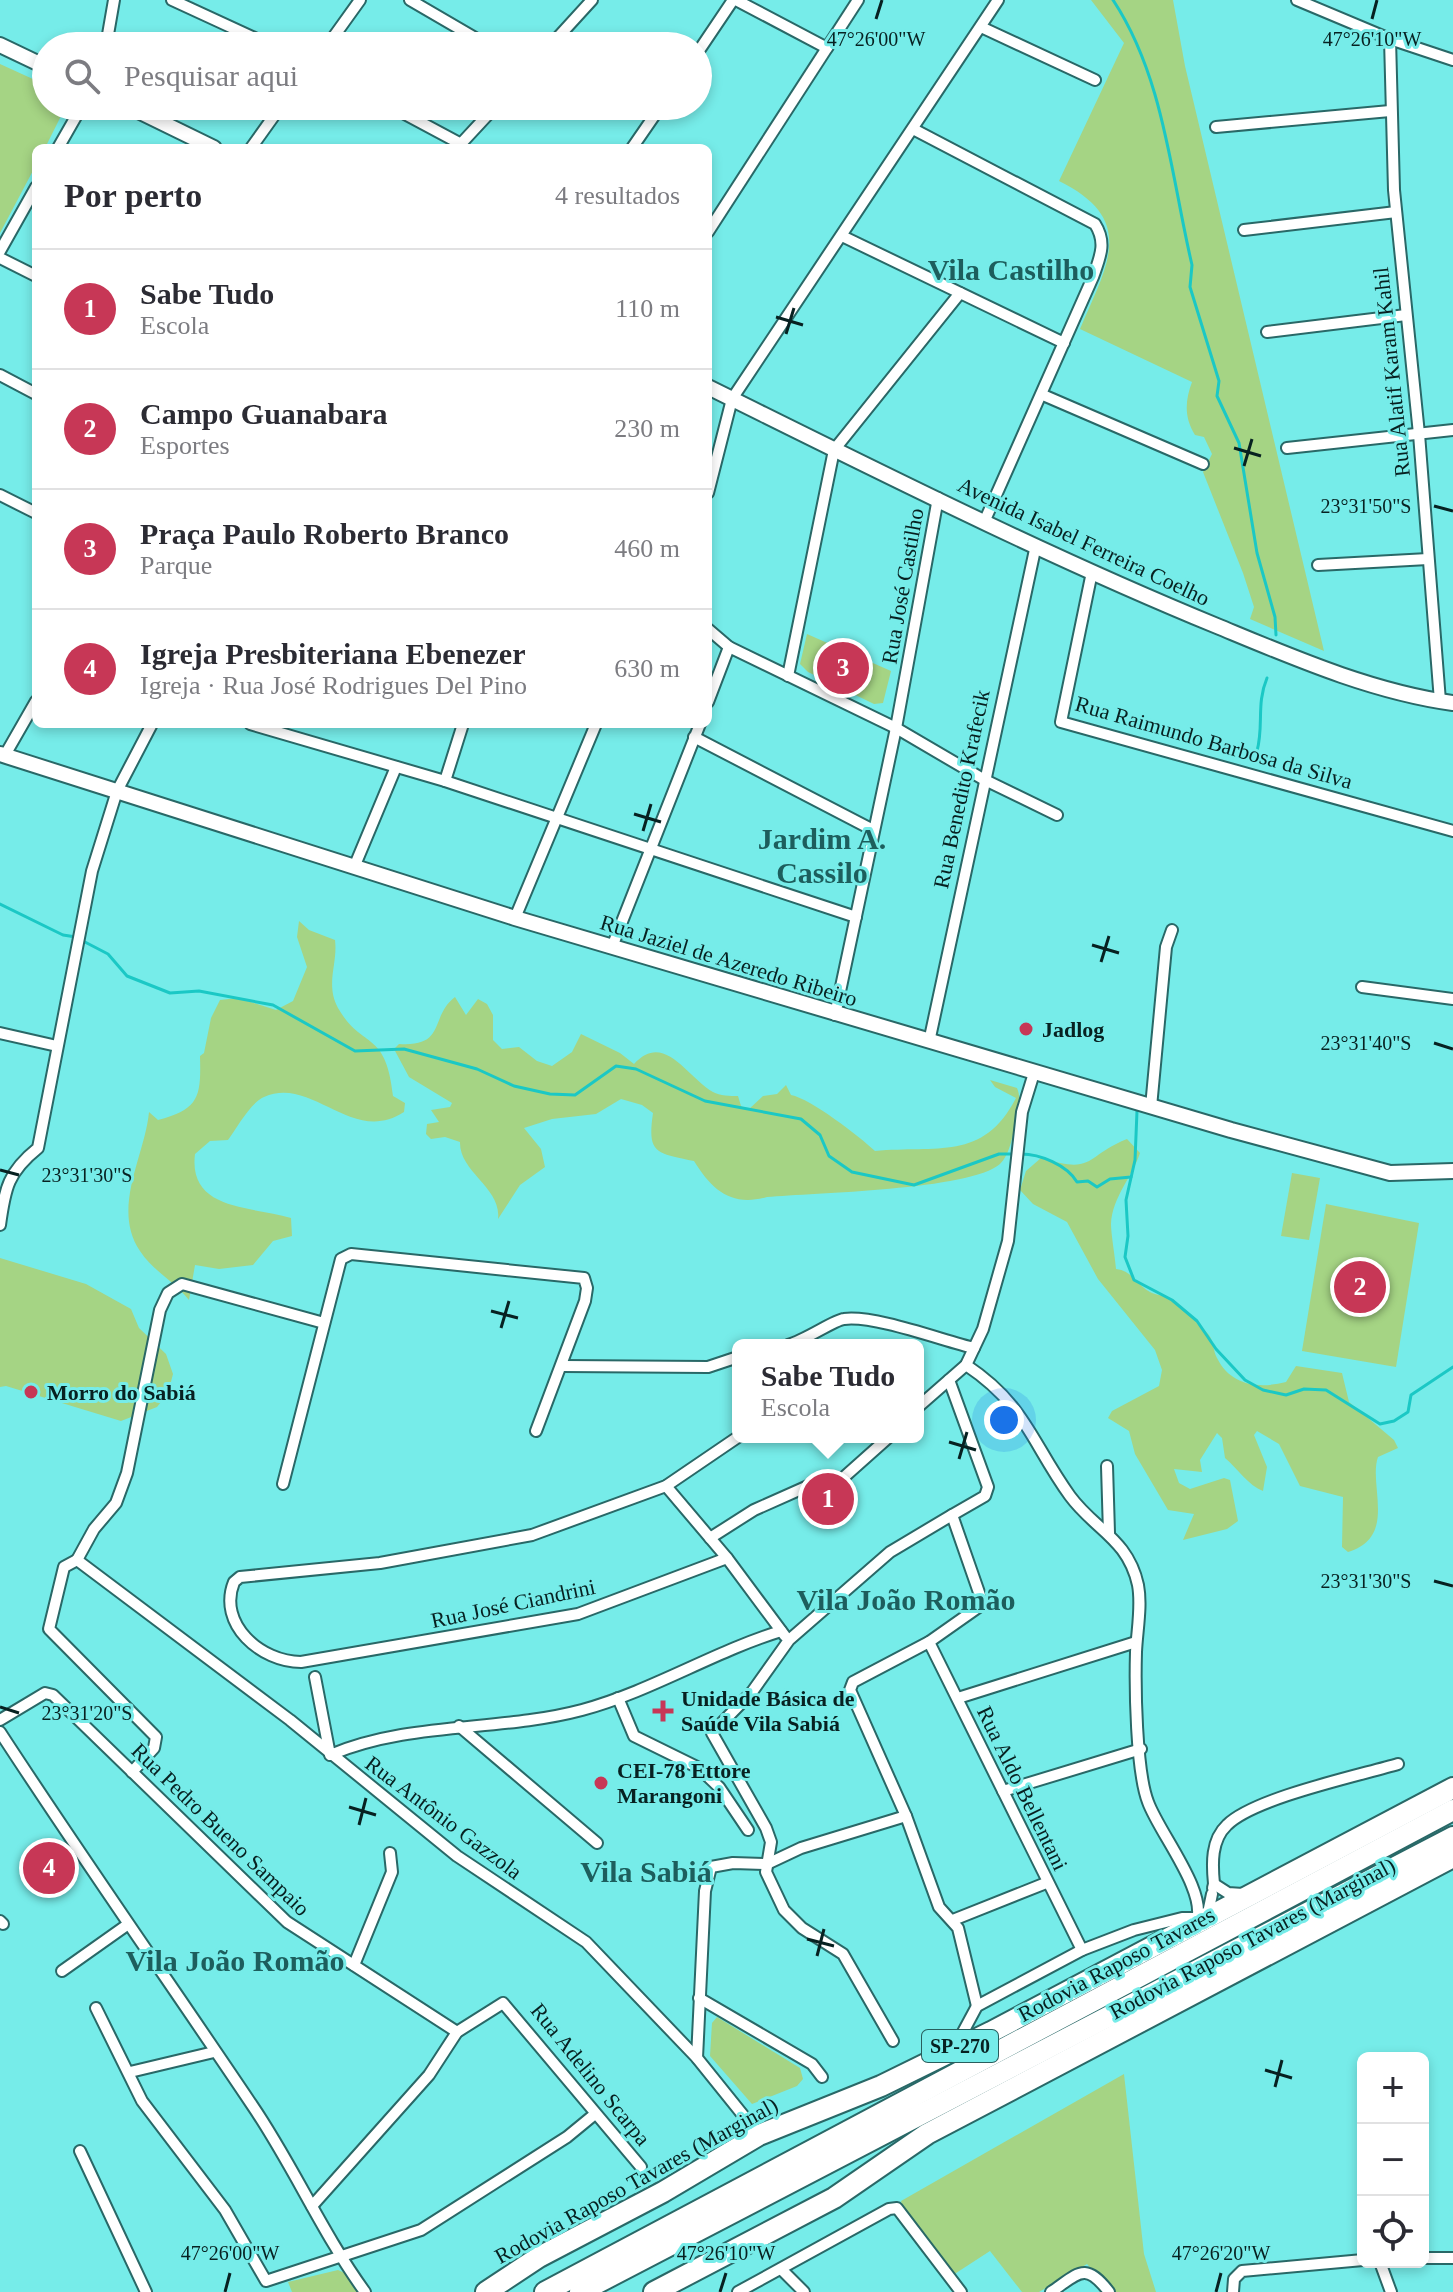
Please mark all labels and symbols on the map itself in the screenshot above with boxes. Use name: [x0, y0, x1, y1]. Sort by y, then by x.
text: 47°26'00"W: [827, 28, 925, 50]
text: 47°26'10"W: [1323, 28, 1421, 50]
district label: Vila Castilho: [928, 253, 1094, 286]
street label: Rua Alatif Karam Kahil: [1368, 266, 1415, 478]
street label: Avenida Isabel Ferreira Coelho: [954, 472, 1214, 611]
text: 23°31'50"S: [1321, 495, 1411, 517]
street label: Rua José Castilho: [876, 506, 928, 666]
pin: 3: [817, 638, 869, 698]
street label: Rua Benedito Krafecik: [928, 687, 995, 891]
street label: Rua Raimundo Barbosa da Silva: [1072, 691, 1356, 794]
district label: Jardim A. Cassilo: [758, 822, 886, 889]
street label: Rua Jaziel de Azeredo Ribeiro: [597, 909, 860, 1012]
place label: Jadlog: [1042, 1017, 1104, 1042]
marker: Jadlog: [1017, 1020, 1035, 1038]
text: 23°31'40"S: [1321, 1032, 1411, 1054]
text: 23°31'30"S: [42, 1164, 132, 1186]
pin: 2: [1334, 1257, 1386, 1317]
place label: Morro do Sabiá: [47, 1380, 196, 1405]
marker: Morro do Sabiá: [22, 1383, 40, 1401]
your location: [984, 1400, 1024, 1440]
pin: 1: [802, 1469, 854, 1529]
text: 23°31'30"S: [1321, 1570, 1411, 1592]
street label: Rua José Ciandrini: [429, 1574, 598, 1633]
district label: Vila João Romão: [797, 1583, 1015, 1616]
place label: Unidade Básica de Saúde Vila Sabiá: [681, 1686, 855, 1736]
marker: Unidade Básica de Saúde Vila Sabiá: [652, 1700, 674, 1722]
text: 23°31'20"S: [42, 1702, 132, 1724]
street label: Rua Aldo Bellentani: [972, 1702, 1073, 1874]
street label: Rua Pedro Bueno Sampaio: [126, 1738, 315, 1921]
street label: Rua Antônio Gazzola: [361, 1750, 527, 1885]
place label: CEI-78 Ettore Marangoni: [617, 1758, 751, 1808]
marker: CEI-78 Ettore Marangoni: [592, 1774, 610, 1792]
pin: 4: [23, 1838, 75, 1898]
street label: Rodovia Raposo Tavares (Marginal): [1105, 1851, 1399, 2025]
district label: Vila Sabiá: [580, 1855, 712, 1888]
street label: Rodovia Raposo Tavares: [1013, 1901, 1219, 2027]
district label: Vila João Romão: [126, 1944, 344, 1977]
street label: Rua Adelino Scarpa: [526, 1998, 656, 2151]
road number: SP-270: [922, 2030, 998, 2062]
street label: Rodovia Raposo Tavares (Marginal): [490, 2092, 782, 2269]
text: 47°26'00"W: [181, 2242, 279, 2264]
text: 47°26'10"W: [677, 2242, 775, 2264]
text: 47°26'20"W: [1172, 2242, 1270, 2264]

